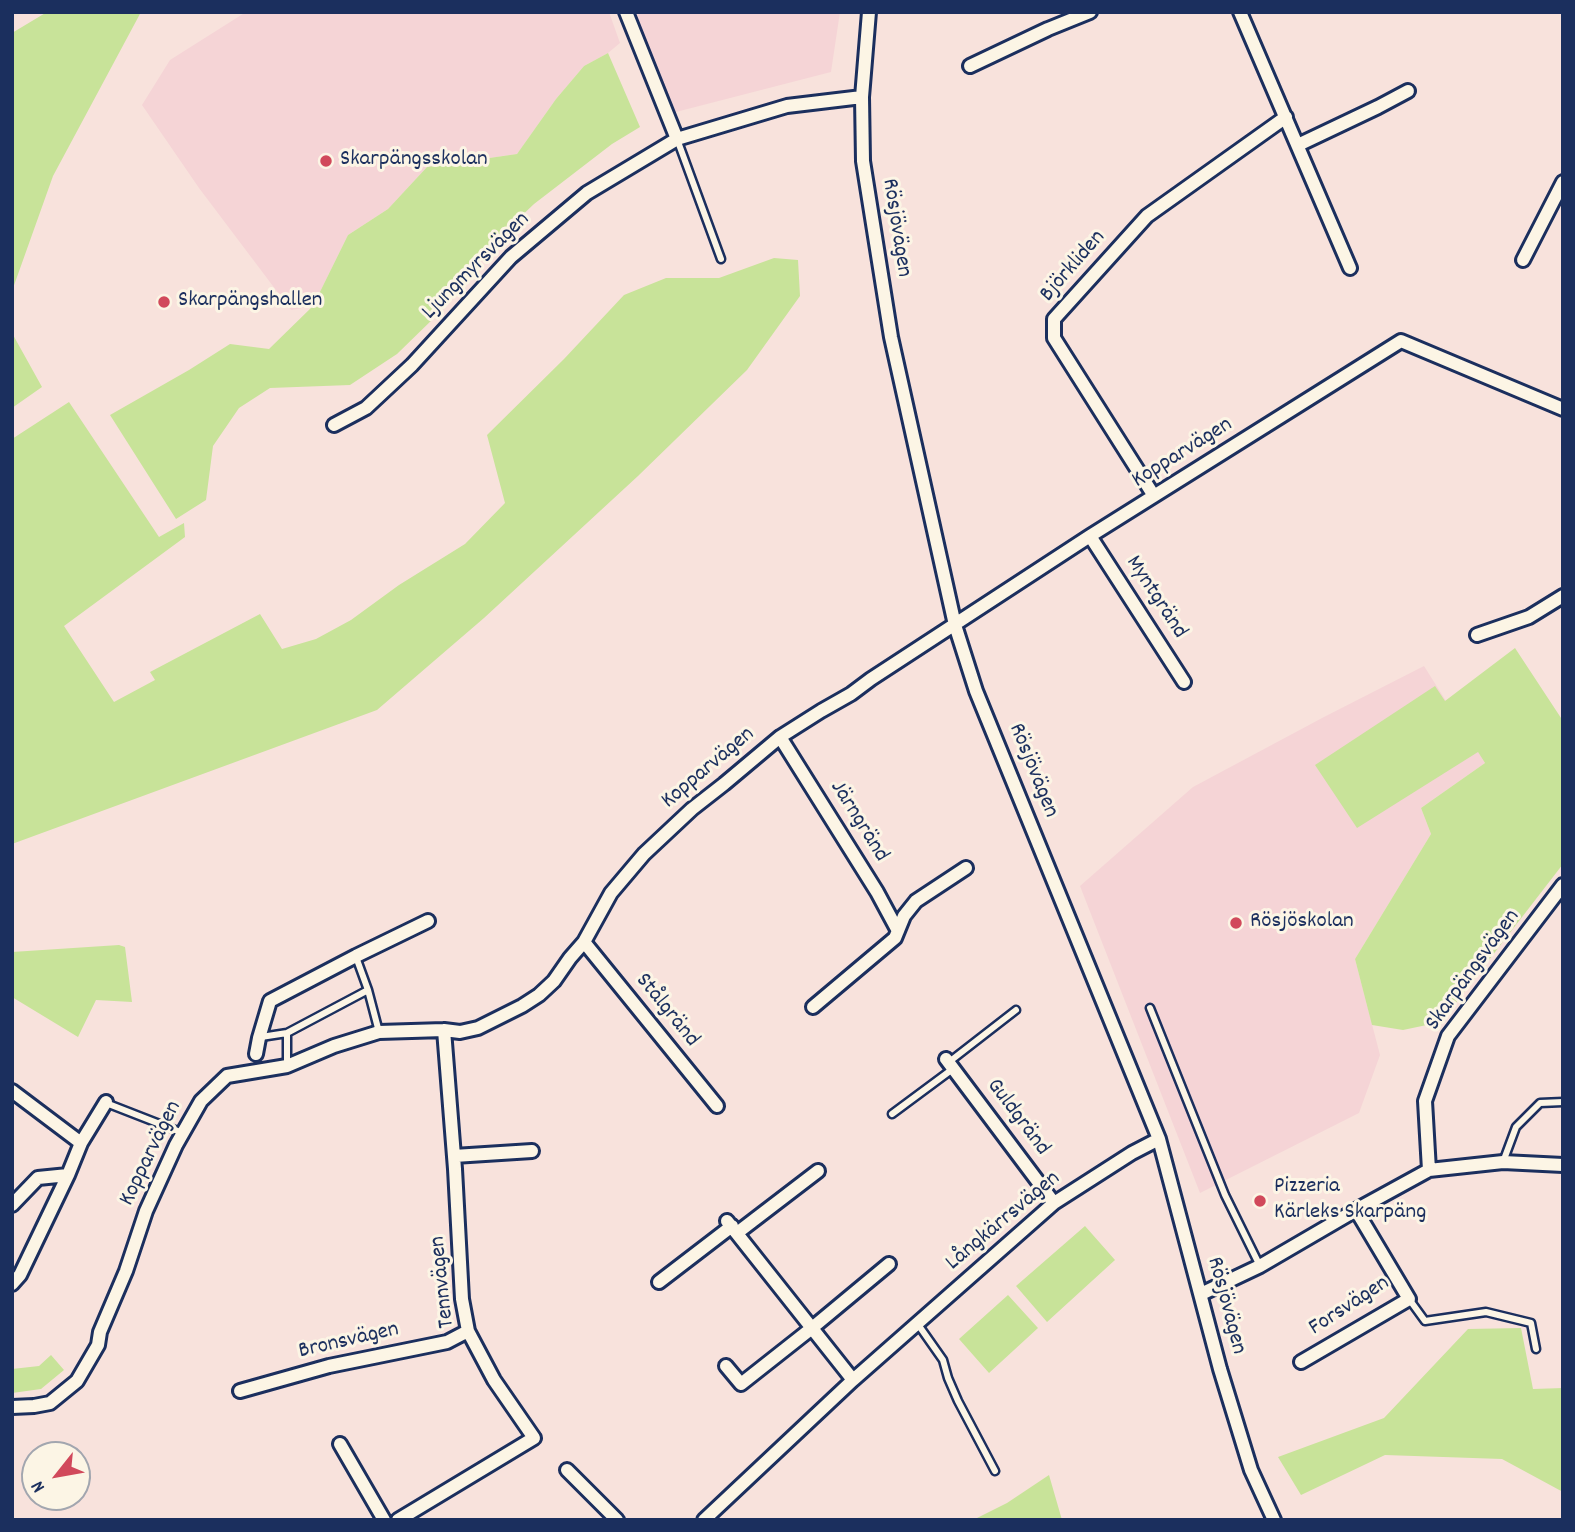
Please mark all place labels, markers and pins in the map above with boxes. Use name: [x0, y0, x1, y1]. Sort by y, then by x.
place label: Skarpängsskolan: [340, 147, 488, 175]
marker: Skarpängsskolan: [318, 153, 334, 169]
place label: Skarpängshallen: [178, 288, 322, 316]
marker: Skarpängshallen: [156, 294, 172, 310]
place label: Rösjöskolan: [1250, 909, 1354, 937]
marker: Rösjöskolan: [1228, 915, 1244, 931]
place label: Pizzeria Kärleks Skarpäng: [1274, 1174, 1426, 1228]
marker: Pizzeria Kärleks Skarpäng: [1252, 1193, 1268, 1209]

